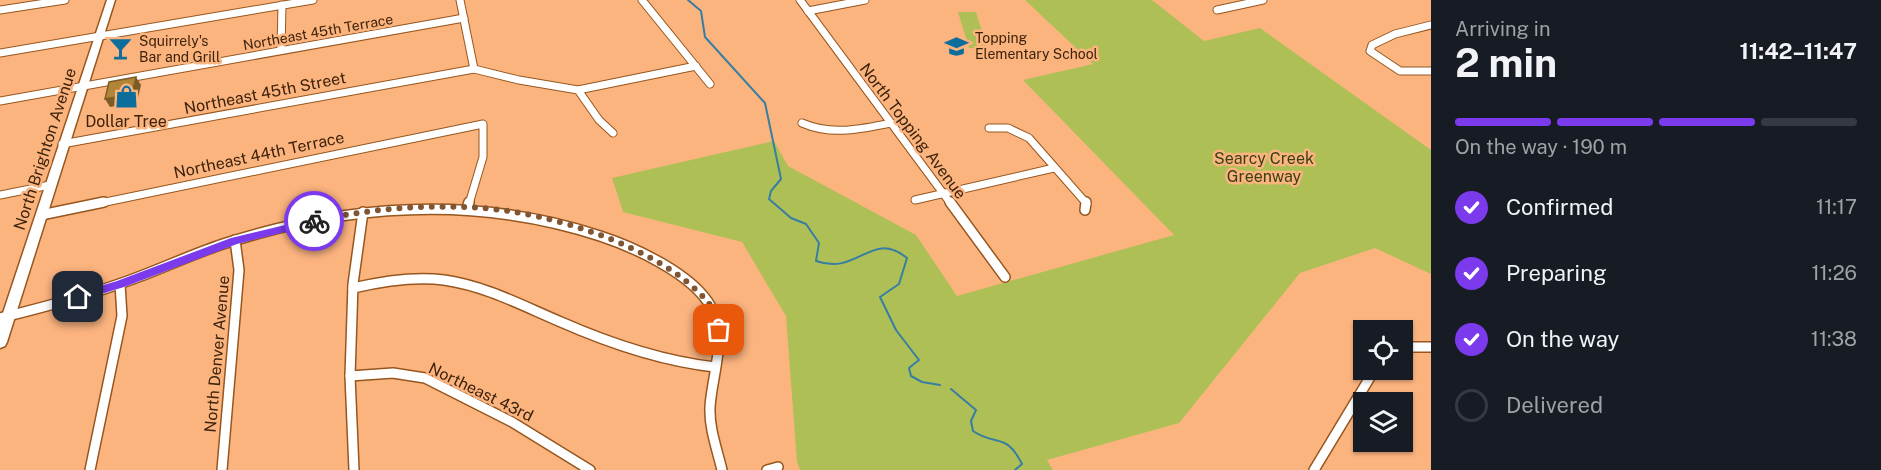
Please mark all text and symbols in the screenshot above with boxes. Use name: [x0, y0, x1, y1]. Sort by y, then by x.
street label: Northeast 45th Terrace: [242, 11, 394, 53]
text: Arriving in: [1455, 17, 1550, 41]
place label: Topping Elementary School: [975, 30, 1098, 62]
place label: Squirrely's Bar and Grill: [139, 33, 220, 65]
school or university icon: Topping Elementary School: [944, 33, 970, 59]
bar icon: Squirrely's Bar and Grill: [108, 36, 134, 62]
text: 11:42–11:47: [1739, 38, 1857, 64]
text: 2 min: [1455, 40, 1557, 86]
street label: North Topping Avenue: [856, 59, 970, 203]
street label: North Brighton Avenue: [10, 66, 80, 232]
street label: Northeast 45th Street: [182, 68, 348, 118]
shop icon: Dollar Tree: [113, 83, 139, 109]
place label: Dollar Tree: [85, 112, 167, 131]
street label: Northeast 44th Terrace: [172, 128, 346, 182]
text: On the way · 190 m: [1455, 135, 1627, 159]
park label: Searcy Creek Greenway: [1214, 149, 1314, 186]
courier: [284, 191, 344, 251]
icon: check: [1455, 191, 1488, 224]
text: Confirmed: [1506, 194, 1613, 220]
text: 11:17: [1816, 195, 1857, 219]
icon: bike: [298, 205, 331, 238]
icon: check: [1455, 257, 1488, 290]
text: Preparing: [1506, 260, 1607, 286]
text: 11:26: [1811, 261, 1857, 285]
pin: [52, 271, 103, 322]
street label: North Denver Avenue: [201, 275, 233, 433]
icon: home: [61, 280, 94, 313]
pin: [693, 304, 744, 355]
icon: bag: [702, 313, 735, 346]
map controls: [1353, 320, 1413, 452]
button: locate: [1353, 320, 1413, 380]
icon: check: [1455, 323, 1488, 356]
text: On the way: [1506, 326, 1619, 352]
text: 11:38: [1811, 327, 1857, 351]
street label: Northeast 43rd: [426, 358, 536, 426]
button: layers: [1353, 392, 1413, 452]
text: Delivered: [1506, 392, 1603, 418]

